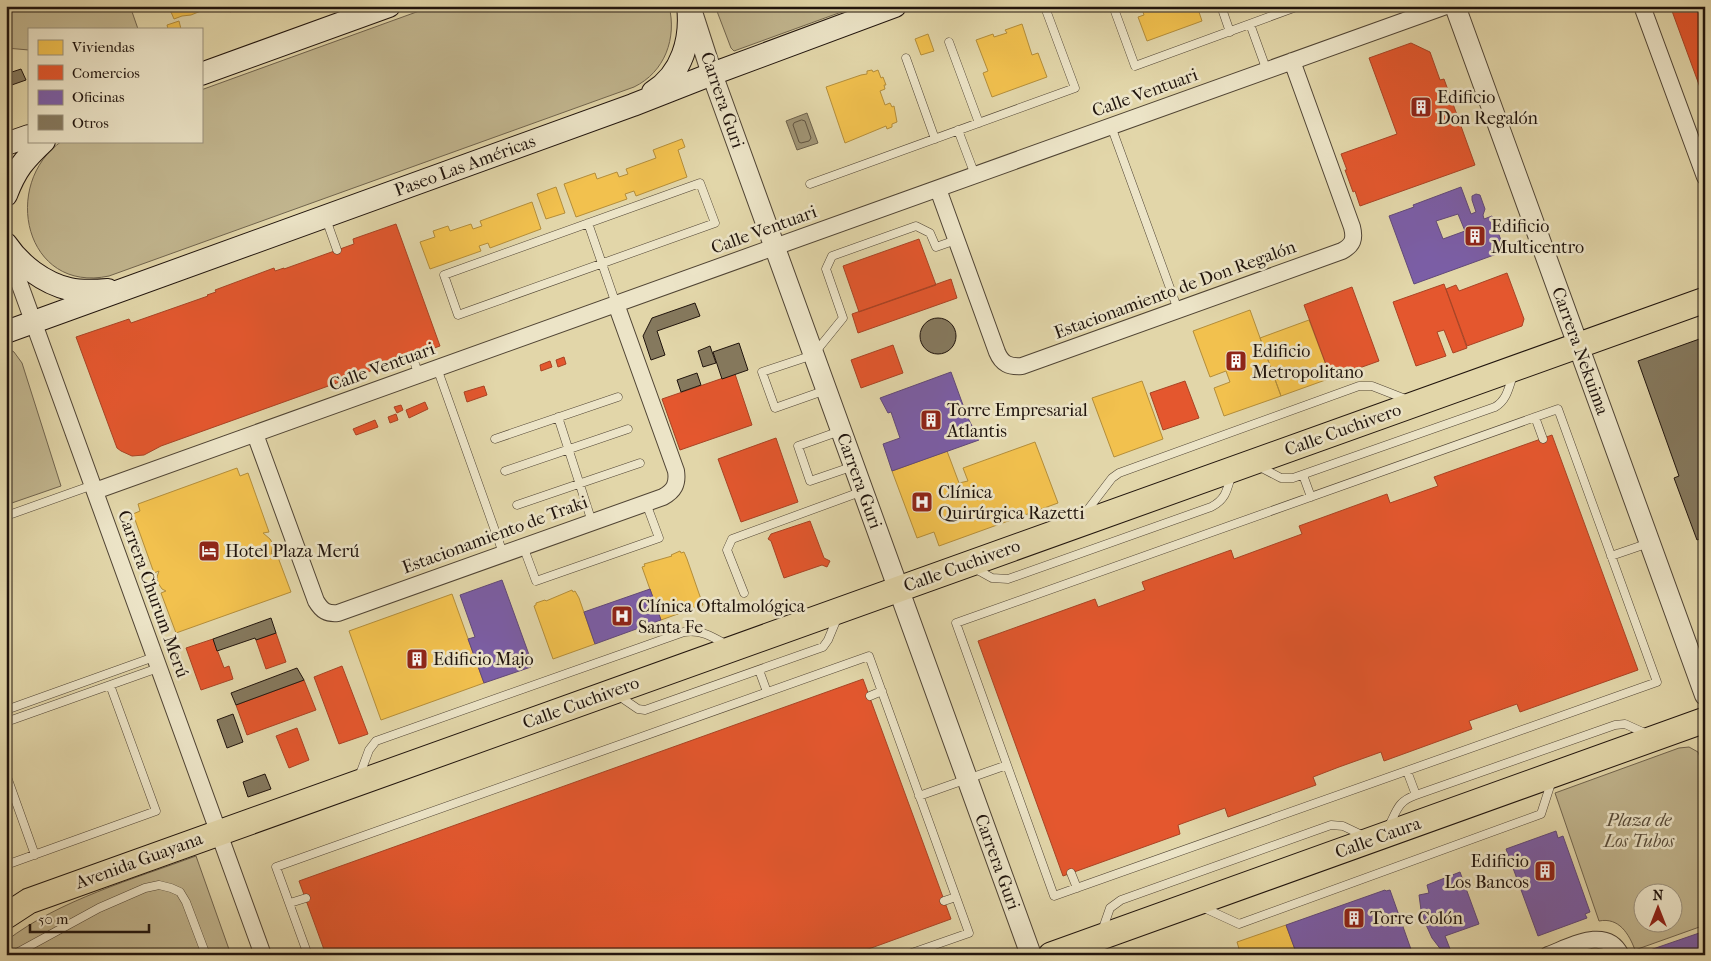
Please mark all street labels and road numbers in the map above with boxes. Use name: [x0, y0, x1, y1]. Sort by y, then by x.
street label: Carrera Guri: [696, 49, 748, 151]
street label: Calle Ventuari: [1089, 64, 1201, 122]
street label: Paseo Las Américas: [392, 131, 539, 201]
street label: Calle Ventuari: [708, 201, 820, 259]
street label: Estacionamiento de Don Regalón: [1051, 236, 1299, 344]
street label: Carrera Nekuima: [1547, 284, 1613, 418]
street label: Calle Ventuari: [326, 338, 438, 396]
street label: Calle Cuchivero: [1282, 399, 1404, 461]
street label: Carrera Guri: [832, 430, 886, 532]
street label: Estacionamiento de Traki: [399, 491, 591, 578]
street label: Carrera Churum Merú: [113, 508, 193, 680]
street label: Calle Cuchivero: [901, 535, 1023, 597]
street label: Calle Cuchivero: [520, 672, 642, 734]
street label: Carrera Guri: [970, 811, 1024, 913]
street label: Calle Caura: [1332, 813, 1424, 863]
street label: Avenida Guayana: [72, 828, 206, 894]

